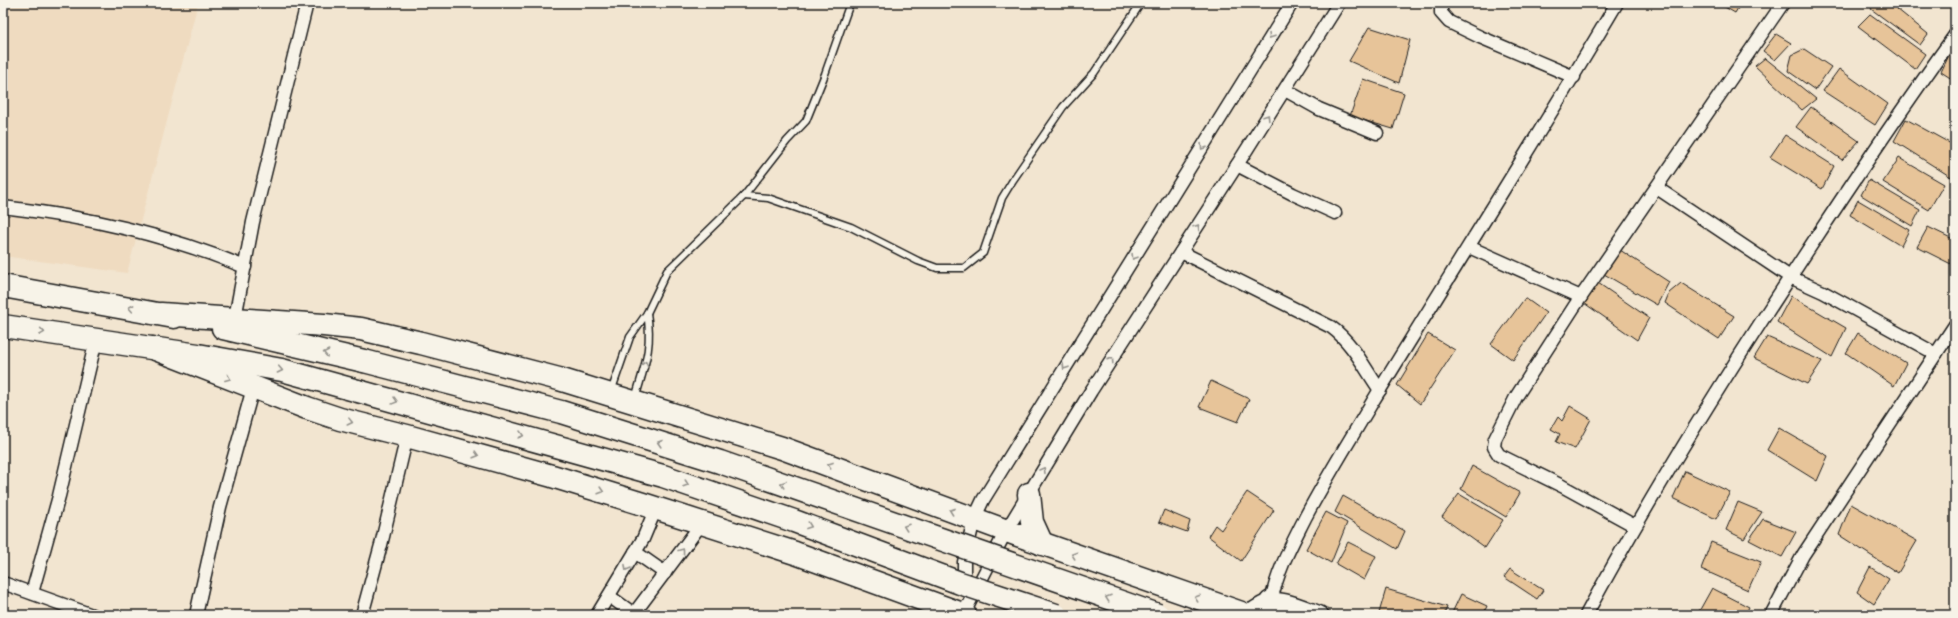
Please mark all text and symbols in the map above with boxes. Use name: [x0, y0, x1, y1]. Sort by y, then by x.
one-way arrow: [1268, 32, 1276, 39]
one-way arrow: [1263, 115, 1270, 122]
one-way arrow: [1200, 142, 1207, 149]
one-way arrow: [1192, 224, 1200, 231]
one-way arrow: [1131, 253, 1139, 260]
one-way arrow: [128, 304, 134, 313]
one-way arrow: [38, 327, 45, 336]
one-way arrow: [323, 349, 329, 357]
one-way arrow: [1107, 357, 1114, 364]
one-way arrow: [640, 361, 649, 368]
one-way arrow: [1063, 363, 1070, 370]
one-way arrow: [277, 366, 284, 374]
one-way arrow: [225, 374, 232, 382]
one-way arrow: [392, 396, 399, 405]
one-way arrow: [347, 417, 354, 425]
one-way arrow: [517, 430, 524, 439]
one-way arrow: [656, 440, 663, 448]
one-way arrow: [472, 450, 479, 459]
one-way arrow: [826, 462, 833, 470]
one-way arrow: [1039, 467, 1046, 474]
one-way arrow: [682, 479, 689, 487]
one-way arrow: [780, 481, 787, 489]
one-way arrow: [597, 486, 604, 495]
one-way arrow: [948, 507, 955, 515]
one-way arrow: [805, 522, 812, 530]
one-way arrow: [903, 523, 910, 532]
one-way arrow: [677, 548, 684, 555]
one-way arrow: [1070, 551, 1077, 560]
one-way arrow: [624, 564, 631, 571]
one-way arrow: [1105, 594, 1112, 602]
one-way arrow: [1193, 594, 1200, 602]

